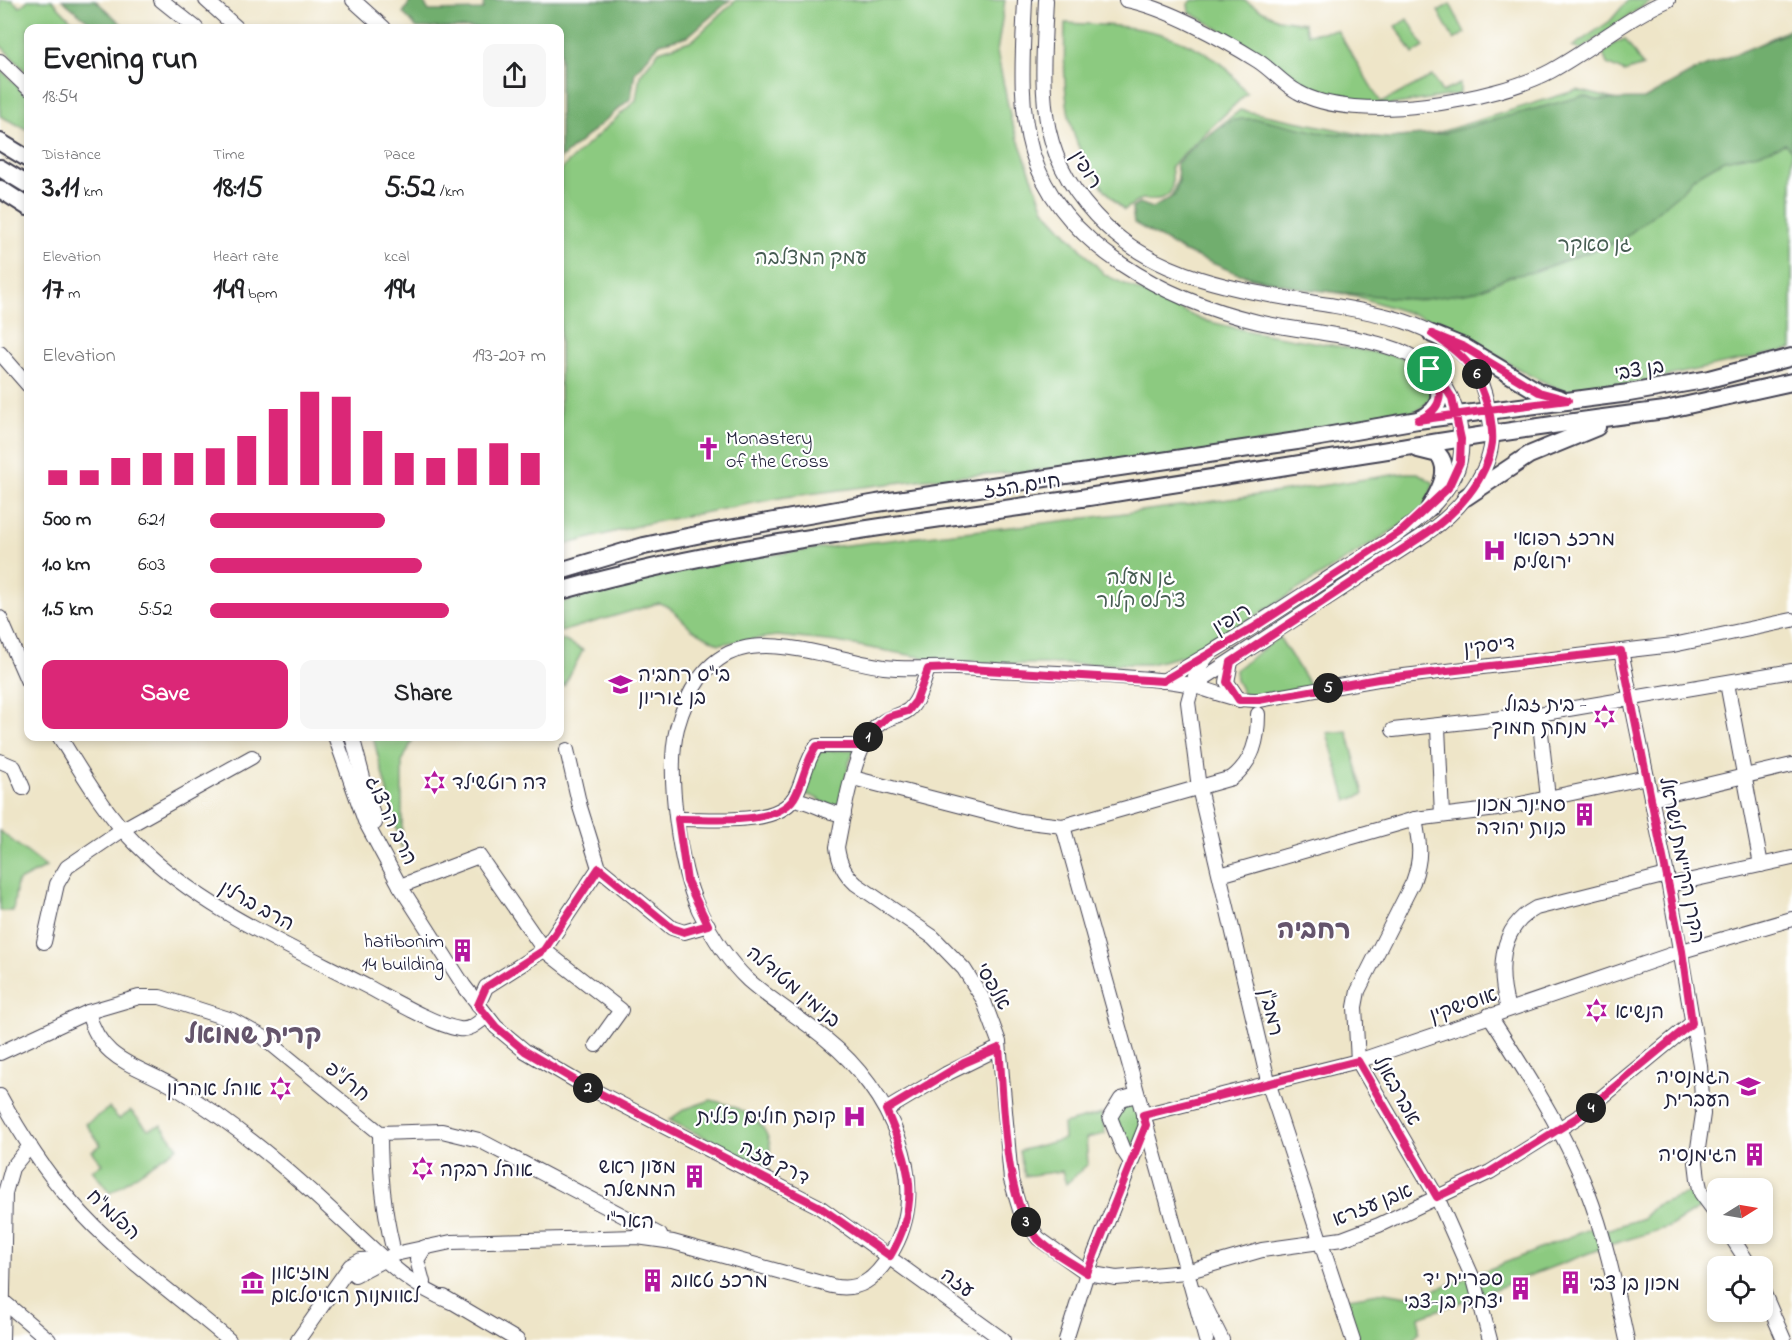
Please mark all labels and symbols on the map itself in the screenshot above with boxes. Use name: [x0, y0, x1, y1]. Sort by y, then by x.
street label: רופין: [1062, 145, 1108, 195]
park label: גן סאקר: [1558, 232, 1632, 261]
park label: עמק המצלבה: [755, 245, 867, 274]
pin: [1404, 343, 1455, 394]
street label: בן צבי: [1612, 353, 1666, 390]
pin: 6: [1462, 359, 1492, 389]
place label: Monastery of the Cross: [726, 425, 829, 477]
church icon: Monastery of the Cross: [695, 436, 721, 462]
street label: חיים הזז: [982, 468, 1063, 507]
place label: מרכז רפואי ירושלים: [1513, 526, 1615, 578]
hospital icon: מרכז רפואי ירושלים: [1482, 537, 1508, 563]
park label: גן מעלה צ'רלס קלור: [1097, 565, 1185, 617]
street label: רופין: [1207, 597, 1257, 643]
street label: דיסקין: [1462, 630, 1517, 665]
place label: בי"ס רחביה בן גוריון: [638, 662, 730, 714]
school or university icon: בי"ס רחביה בן גוריון: [607, 672, 633, 698]
pin: 5: [1313, 673, 1343, 703]
place label: בית זבול - מנחת חמוך: [1492, 692, 1587, 744]
synagogue icon: בית זבול - מנחת חמוך: [1592, 703, 1618, 729]
pin: 1: [853, 722, 883, 752]
synagogue icon: דה רוטשילד: [421, 769, 447, 795]
place label: דה רוטשילד: [452, 770, 547, 799]
street label: הרב הרצוג: [356, 772, 423, 870]
street label: הקרן הקיימת לישראל: [1650, 775, 1711, 946]
place label: סמינר מכון בנות יהודה: [1476, 792, 1566, 844]
building icon: סמינר מכון בנות יהודה: [1571, 802, 1597, 828]
street label: הרב ברלין: [213, 875, 299, 940]
district label: רחביה: [1277, 913, 1351, 951]
place label: hatibonim 14 building: [362, 928, 444, 981]
building icon: hatibonim 14 building: [449, 938, 475, 964]
street label: בנימין מטודלה: [739, 940, 846, 1036]
street label: אלפסי: [967, 958, 1017, 1016]
street label: אוסישקין: [1426, 981, 1502, 1032]
street label: רמב"ן: [1250, 986, 1289, 1039]
synagogue icon: הנשיא: [1584, 998, 1610, 1024]
place label: הנשיא: [1615, 999, 1664, 1028]
district label: קרית שמואל: [184, 1018, 322, 1056]
street label: אברבאנל: [1365, 1051, 1427, 1132]
street label: חרל"פ: [318, 1056, 375, 1110]
place label: הגמנסיה העברית: [1656, 1064, 1730, 1116]
pin: 2: [573, 1073, 603, 1103]
school or university icon: הגמנסיה העברית: [1735, 1074, 1761, 1100]
synagogue icon: אוהל אהרון: [267, 1075, 293, 1101]
place label: אוהל אהרון: [167, 1076, 262, 1105]
pin: 4: [1576, 1093, 1606, 1123]
hospital icon: קופת חולים כללית: [841, 1103, 867, 1129]
place label: קופת חולים כללית: [696, 1104, 836, 1133]
street label: דרך עזה: [734, 1134, 814, 1194]
building icon: הגימנסיה: [1742, 1141, 1768, 1167]
place label: הגימנסיה: [1658, 1142, 1737, 1171]
place label: מעון ראש הממשלה: [599, 1154, 676, 1206]
synagogue icon: אוהל רבקה: [409, 1156, 435, 1182]
place label: אוהל רבקה: [440, 1157, 533, 1186]
building icon: מעון ראש הממשלה: [681, 1164, 707, 1190]
street label: אבן עזרא: [1329, 1177, 1417, 1235]
north arrow: [1707, 1178, 1773, 1244]
street label: הפלמ"ח: [79, 1183, 146, 1248]
street label: האר"י: [605, 1207, 655, 1238]
pin: 3: [1011, 1207, 1041, 1237]
place label: מוזיאון לאומנות האיסלאם: [271, 1260, 421, 1312]
street label: עזה: [934, 1262, 979, 1306]
place label: ספריית יד יצחק בן-צבי: [1404, 1266, 1503, 1318]
building icon: מרכז טאוב: [640, 1267, 666, 1293]
place label: מרכז טאוב: [671, 1268, 768, 1297]
museum icon: מוזיאון לאומנות האיסלאם: [240, 1270, 266, 1296]
building icon: מכון בן צבי: [1558, 1270, 1584, 1296]
place label: מכון בן צבי: [1589, 1271, 1680, 1300]
building icon: ספריית יד יצחק בן-צבי: [1508, 1276, 1534, 1302]

